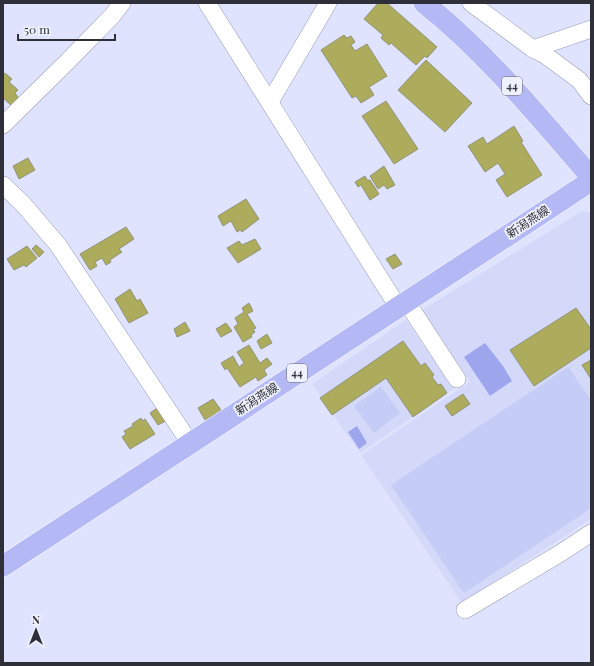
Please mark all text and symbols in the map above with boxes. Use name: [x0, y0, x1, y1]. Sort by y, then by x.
scale bar: [18, 16, 115, 42]
text: 50 m: [24, 21, 50, 37]
road number: 44: [502, 77, 522, 95]
street label: 新潟燕線: [503, 201, 552, 241]
road number: 44: [287, 364, 307, 382]
street label: 新潟燕線: [232, 378, 281, 418]
north arrow: [16, 610, 56, 650]
text: N: [32, 612, 40, 627]

